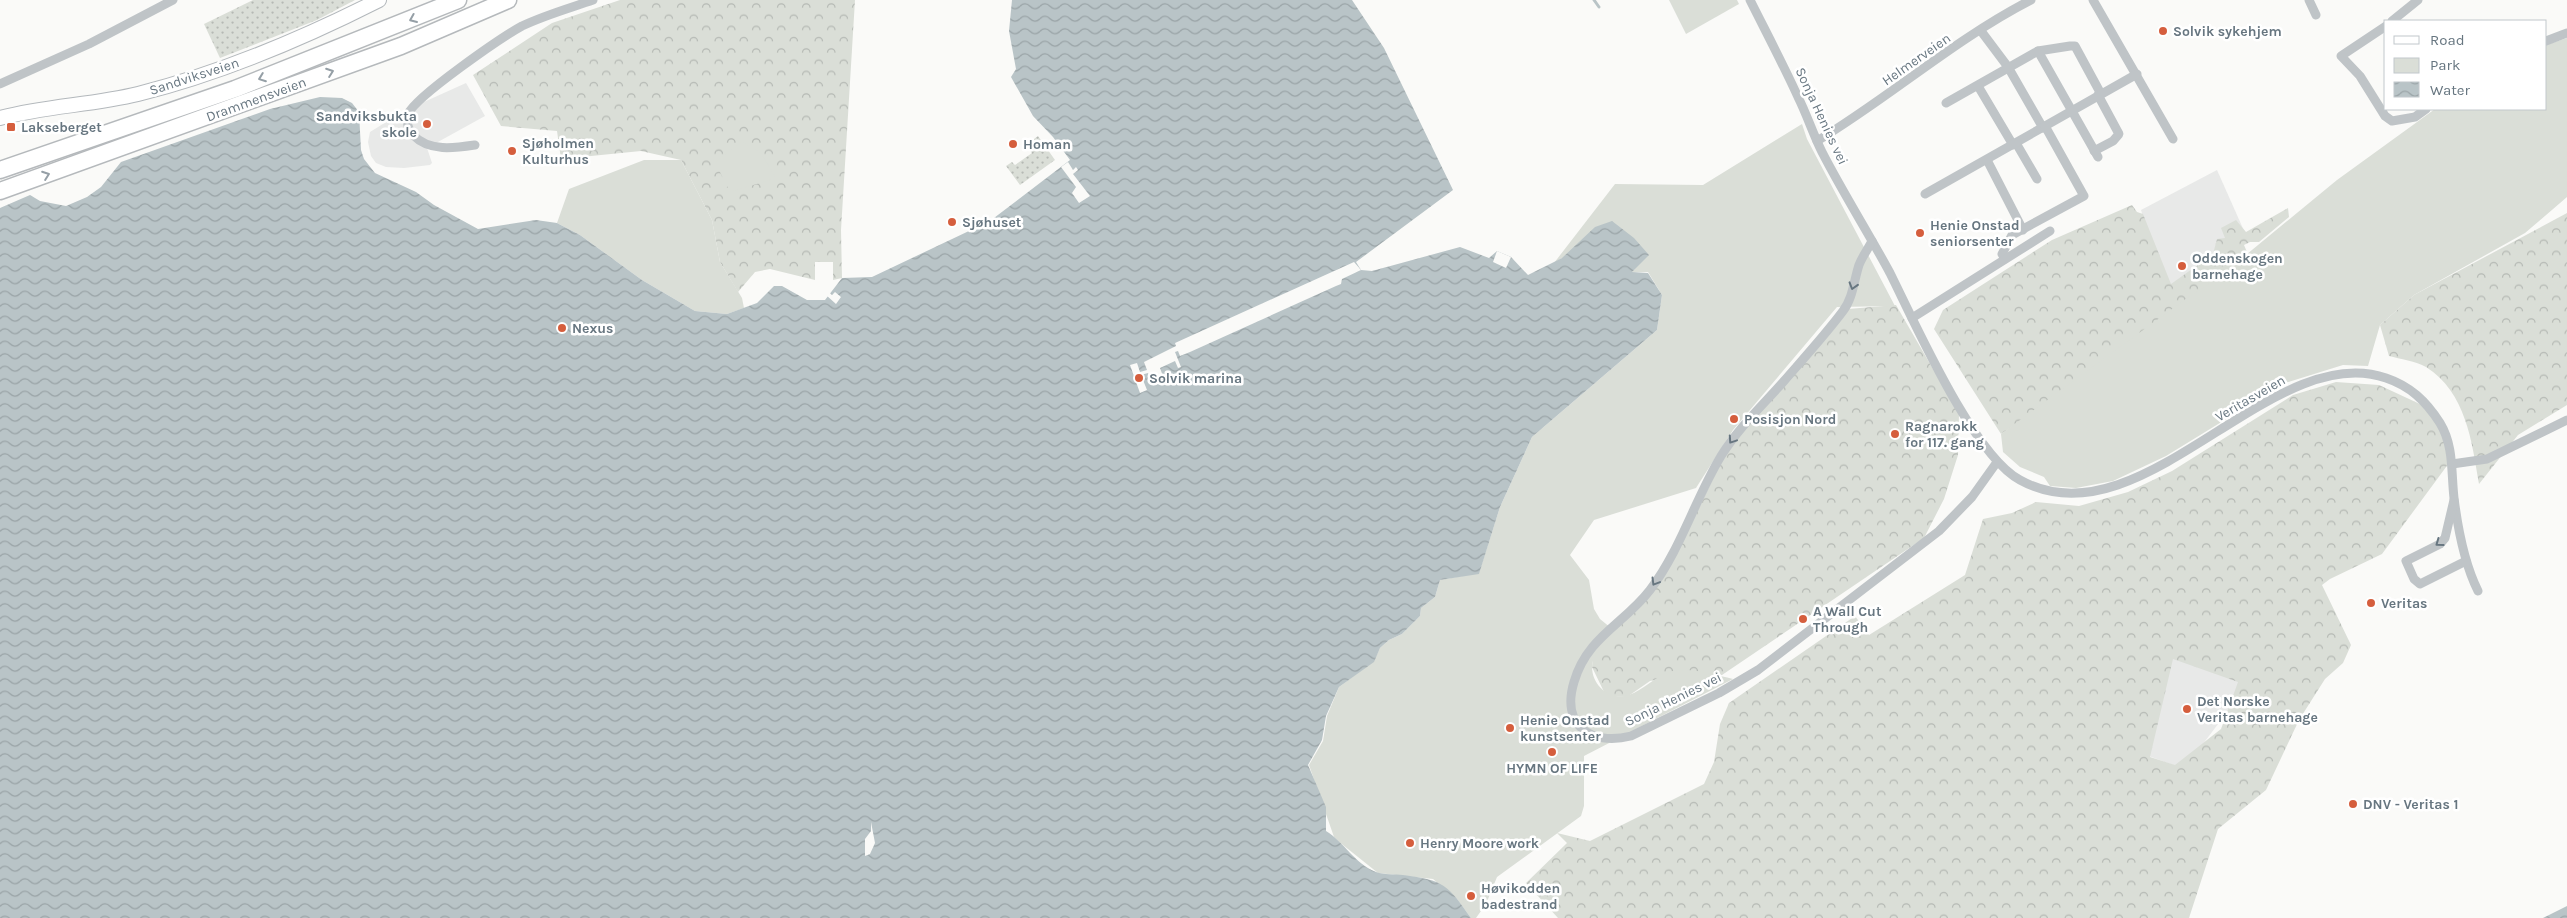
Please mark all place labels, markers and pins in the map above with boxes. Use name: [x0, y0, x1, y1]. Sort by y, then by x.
place label: Solvik sykehjem: [2173, 23, 2282, 40]
marker: Solvik sykehjem: [2157, 25, 2169, 37]
place label: Sandviksbukta skole: [316, 108, 417, 141]
marker: Sandviksbukta skole: [421, 118, 433, 130]
place label: Lakseberget: [21, 119, 102, 136]
marker: Lakseberget: [5, 121, 17, 133]
place label: Sjøholmen Kulturhus: [522, 135, 594, 168]
place label: Homan: [1023, 136, 1071, 153]
marker: Homan: [1007, 138, 1019, 150]
marker: Sjøholmen Kulturhus: [506, 145, 518, 157]
place label: Sjøhuset: [962, 214, 1022, 231]
marker: Sjøhuset: [946, 216, 958, 228]
place label: Henie Onstad seniorsenter: [1930, 217, 2020, 250]
marker: Henie Onstad seniorsenter: [1914, 227, 1926, 239]
place label: Oddenskogen barnehage: [2192, 250, 2283, 283]
marker: Oddenskogen barnehage: [2176, 260, 2188, 272]
place label: Nexus: [572, 320, 613, 337]
marker: Nexus: [556, 322, 568, 334]
place label: Solvik marina: [1149, 370, 1242, 387]
marker: Solvik marina: [1133, 372, 1145, 384]
place label: Posisjon Nord: [1744, 411, 1836, 428]
marker: Posisjon Nord: [1728, 413, 1740, 425]
place label: Ragnarokk for 117. gang: [1905, 418, 1984, 451]
marker: Ragnarokk for 117. gang: [1889, 428, 1901, 440]
place label: Veritas: [2381, 595, 2427, 612]
marker: Veritas: [2365, 597, 2377, 609]
place label: A Wall Cut Through: [1813, 603, 1882, 636]
marker: A Wall Cut Through: [1797, 613, 1809, 625]
place label: Det Norske Veritas barnehage: [2197, 693, 2318, 726]
marker: Det Norske Veritas barnehage: [2181, 703, 2193, 715]
place label: Henie Onstad kunstsenter: [1520, 712, 1610, 745]
marker: Henie Onstad kunstsenter: [1504, 722, 1516, 734]
marker: HYMN OF LIFE: [1546, 746, 1558, 758]
place label: HYMN OF LIFE: [1506, 760, 1598, 777]
place label: DNV - Veritas 1: [2363, 796, 2458, 813]
marker: DNV - Veritas 1: [2347, 798, 2359, 810]
place label: Henry Moore work: [1420, 835, 1540, 852]
marker: Henry Moore work: [1404, 837, 1416, 849]
place label: Høvikodden badestrand: [1481, 880, 1560, 913]
marker: Høvikodden badestrand: [1465, 890, 1477, 902]

